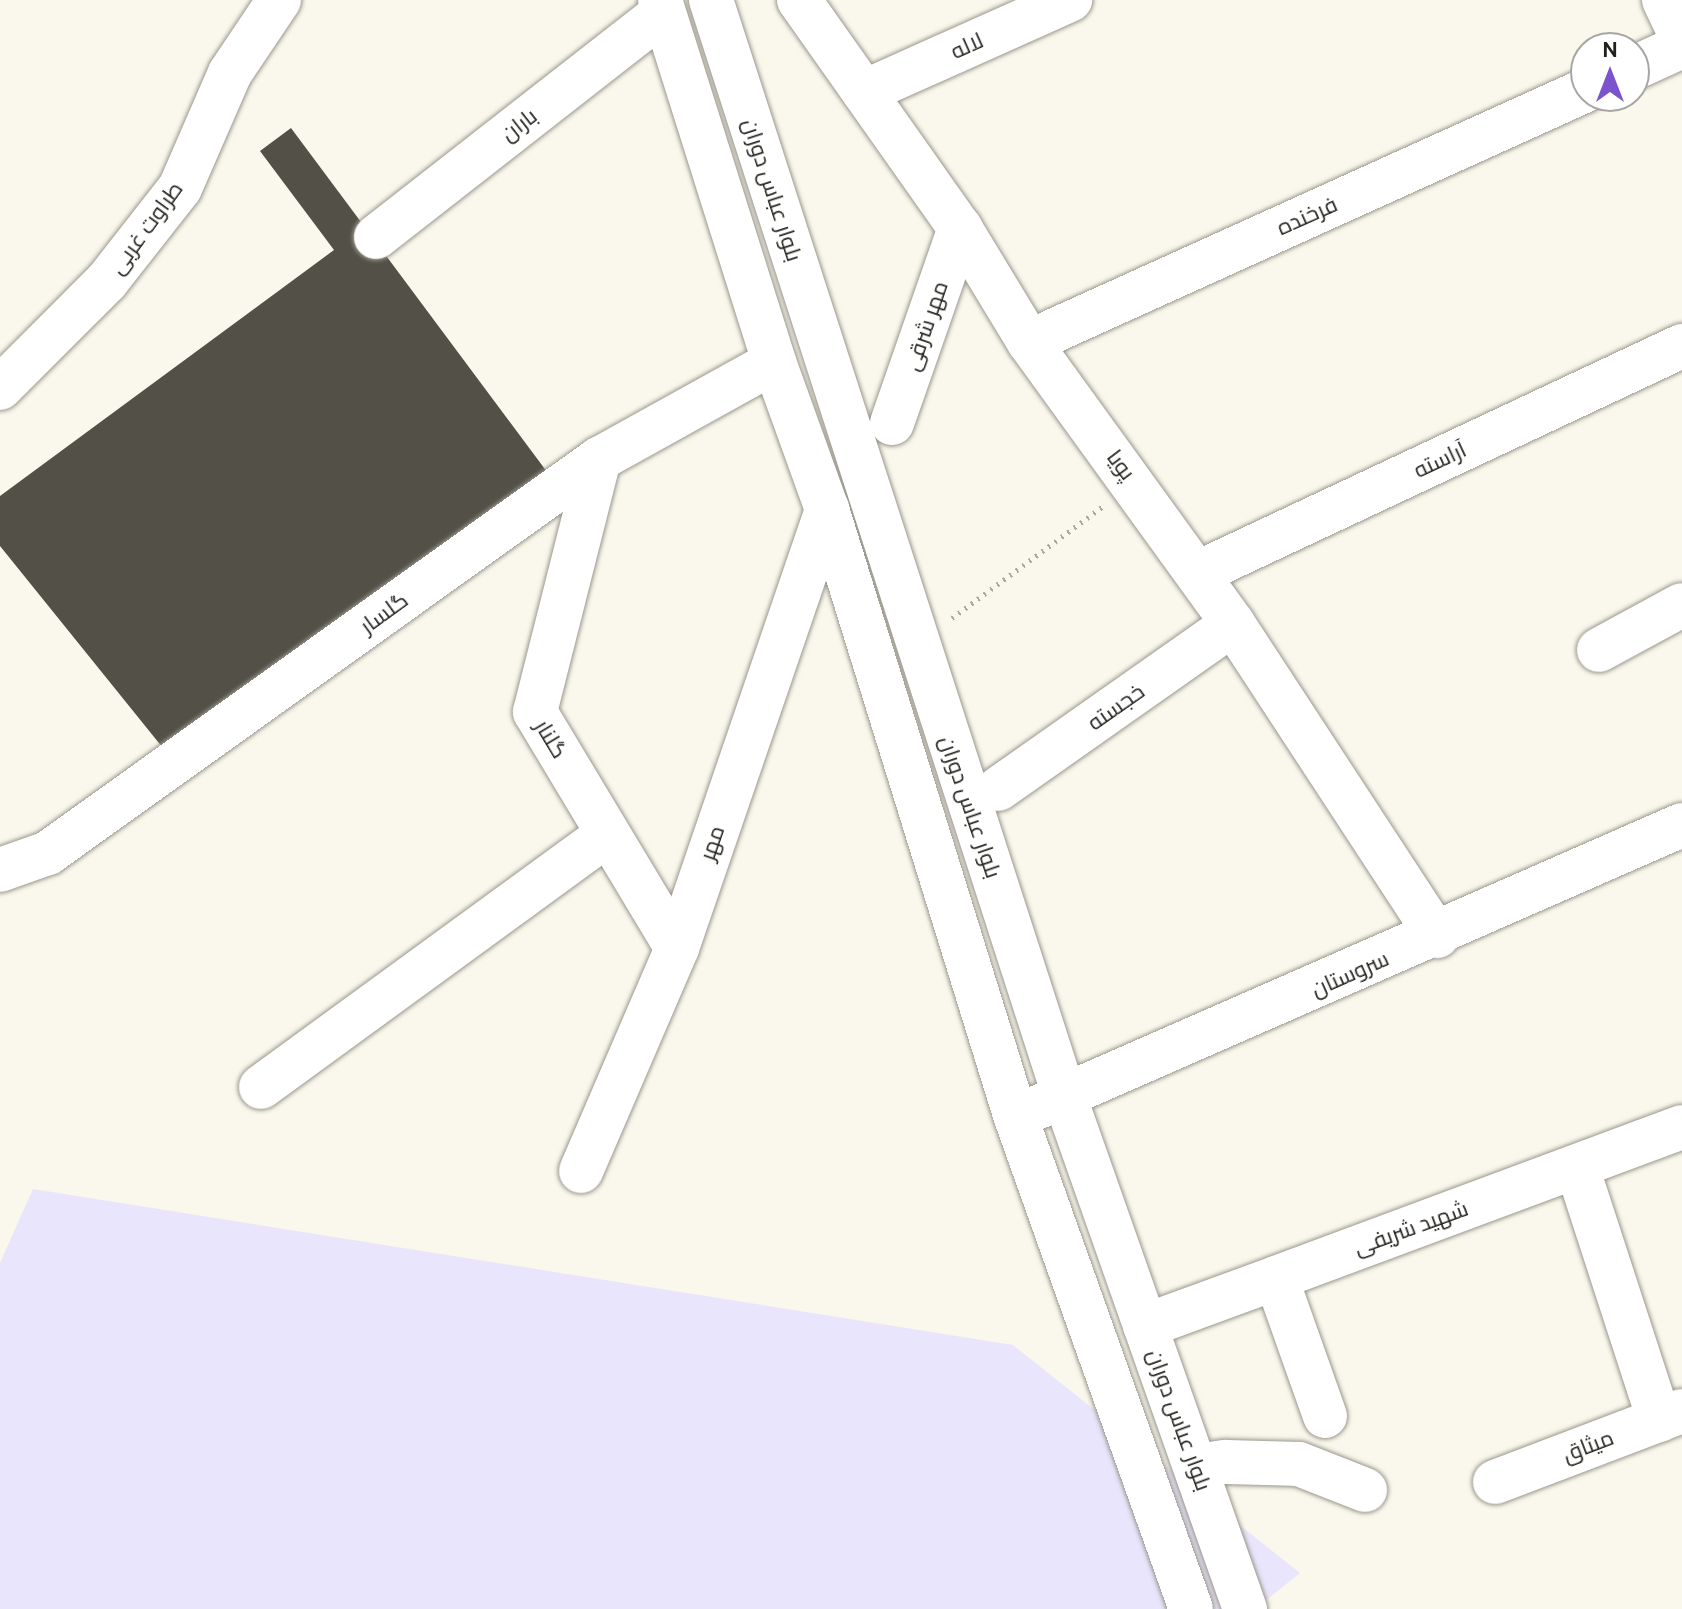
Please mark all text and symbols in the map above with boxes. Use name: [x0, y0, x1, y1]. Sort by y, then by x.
street label: لاله: [947, 27, 987, 65]
north arrow: [1570, 32, 1650, 112]
text: N: [1602, 36, 1618, 63]
street label: باران: [496, 103, 542, 147]
street label: بلوار عباس دوران: [736, 115, 808, 265]
street label: طراوت غربی: [104, 177, 188, 279]
street label: فرخنده: [1273, 191, 1341, 241]
street label: مهر شرقی: [898, 278, 954, 374]
street label: آراسته: [1409, 436, 1471, 484]
street label: پویا: [1101, 445, 1141, 485]
street label: گلسار: [355, 587, 413, 639]
street label: خجسته: [1082, 678, 1150, 736]
street label: گلنار: [529, 715, 573, 763]
street label: بلوار عباس دوران: [933, 732, 1007, 882]
street label: مهر: [694, 822, 730, 864]
street label: سروستان: [1307, 945, 1393, 1003]
street label: شهید شریفی: [1350, 1195, 1472, 1261]
street label: بلوار عباس دوران: [1141, 1346, 1217, 1494]
street label: میثاق: [1559, 1424, 1617, 1468]

